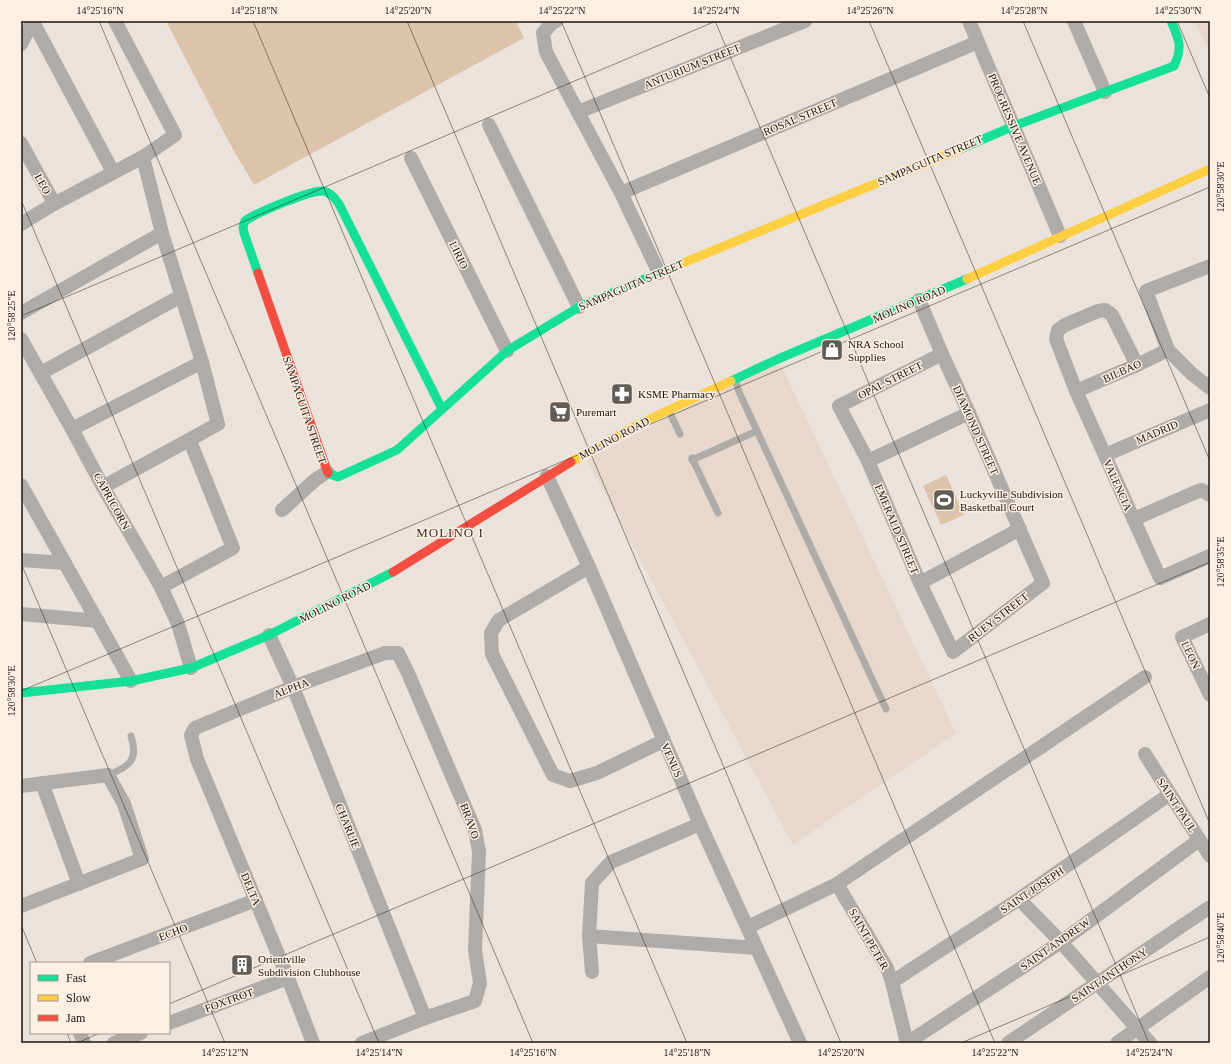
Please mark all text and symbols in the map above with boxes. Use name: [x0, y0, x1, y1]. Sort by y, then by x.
text: 14°25'16"N: [76, 5, 124, 16]
text: 14°25'18"N: [230, 5, 278, 16]
text: 14°25'20"N: [384, 5, 432, 16]
text: 14°25'22"N: [538, 5, 586, 16]
text: 14°25'24"N: [692, 5, 740, 16]
text: 14°25'26"N: [846, 5, 894, 16]
text: 14°25'28"N: [1000, 5, 1048, 16]
text: 14°25'30"N: [1154, 5, 1202, 16]
street label: ANTURIUM STREET: [642, 41, 742, 91]
street label: PROGRESSIVE AVENUE: [986, 71, 1044, 187]
street label: ROSAL STREET: [761, 96, 839, 138]
street label: SAMPAGUITA STREET: [876, 132, 984, 188]
text: 120°58'30"E: [1215, 162, 1226, 213]
street label: LEO: [33, 172, 53, 196]
street label: LIRIO: [447, 239, 471, 271]
street label: SAMPAGUITA STREET: [577, 257, 685, 313]
street label: MOLINO ROAD: [871, 283, 947, 325]
text: 120°58'25"E: [6, 291, 17, 342]
shop icon: NRA School Supplies: [819, 337, 845, 363]
place label: NRA School Supplies: [848, 338, 904, 363]
street label: SAMPAGUITA STREET: [281, 355, 329, 465]
street label: BILBAO: [1101, 357, 1143, 385]
street label: OPAL STREET: [856, 359, 924, 401]
pharmacy icon: KSME Pharmacy: [609, 381, 635, 407]
street label: DIAMOND STREET: [951, 384, 1001, 477]
place label: KSME Pharmacy: [638, 388, 716, 400]
supermarket icon: Puremart: [547, 399, 573, 425]
place label: Puremart: [576, 406, 616, 418]
street label: MOLINO ROAD: [577, 414, 651, 462]
street label: MADRID: [1134, 418, 1180, 446]
street label: VALENCIA: [1101, 458, 1135, 513]
street label: CAPRICORN: [91, 471, 133, 531]
street label: EMERALD STREET: [873, 482, 921, 576]
sports icon: Luckyville Subdivision Basketball Court: [931, 487, 957, 513]
place label: Luckyville Subdivision Basketball Court: [960, 488, 1063, 513]
district label: MOLINO I: [416, 525, 484, 540]
text: 120°58'35"E: [1215, 537, 1226, 588]
street label: MOLINO ROAD: [298, 579, 372, 625]
street label: RUEY STREET: [966, 590, 1031, 644]
street label: LEON: [1179, 639, 1203, 671]
text: 120°58'30"E: [6, 666, 17, 717]
street label: ALPHA: [272, 676, 310, 700]
street label: VENUS: [659, 741, 685, 779]
street label: SAINT PAUL: [1155, 775, 1199, 835]
street label: CHARLIE: [334, 802, 363, 851]
street label: BRAVO: [458, 802, 482, 841]
street label: SAINT JOSEPH: [998, 864, 1066, 916]
street label: DELTA: [239, 871, 263, 907]
street label: SAINT PETER: [847, 906, 892, 972]
text: 120°58'40"E: [1215, 913, 1226, 964]
street label: SAINT ANDREW: [1018, 915, 1093, 973]
street label: ECHO: [157, 921, 189, 943]
street label: SAINT ANTHONY: [1069, 945, 1149, 1005]
building icon: Orientville Subdivision Clubhouse: [229, 952, 255, 978]
place label: Orientville Subdivision Clubhouse: [258, 953, 360, 978]
legend: [30, 962, 170, 1034]
text: Fast: [66, 971, 87, 985]
street label: FOXTROT: [203, 986, 255, 1014]
text: Slow: [66, 991, 91, 1005]
text: Jam: [66, 1011, 86, 1025]
text: 14°25'12"N: [201, 1047, 249, 1058]
text: 14°25'14"N: [355, 1047, 403, 1058]
text: 14°25'16"N: [509, 1047, 557, 1058]
text: 14°25'18"N: [663, 1047, 711, 1058]
text: 14°25'20"N: [817, 1047, 865, 1058]
text: 14°25'22"N: [971, 1047, 1019, 1058]
text: 14°25'24"N: [1125, 1047, 1173, 1058]

